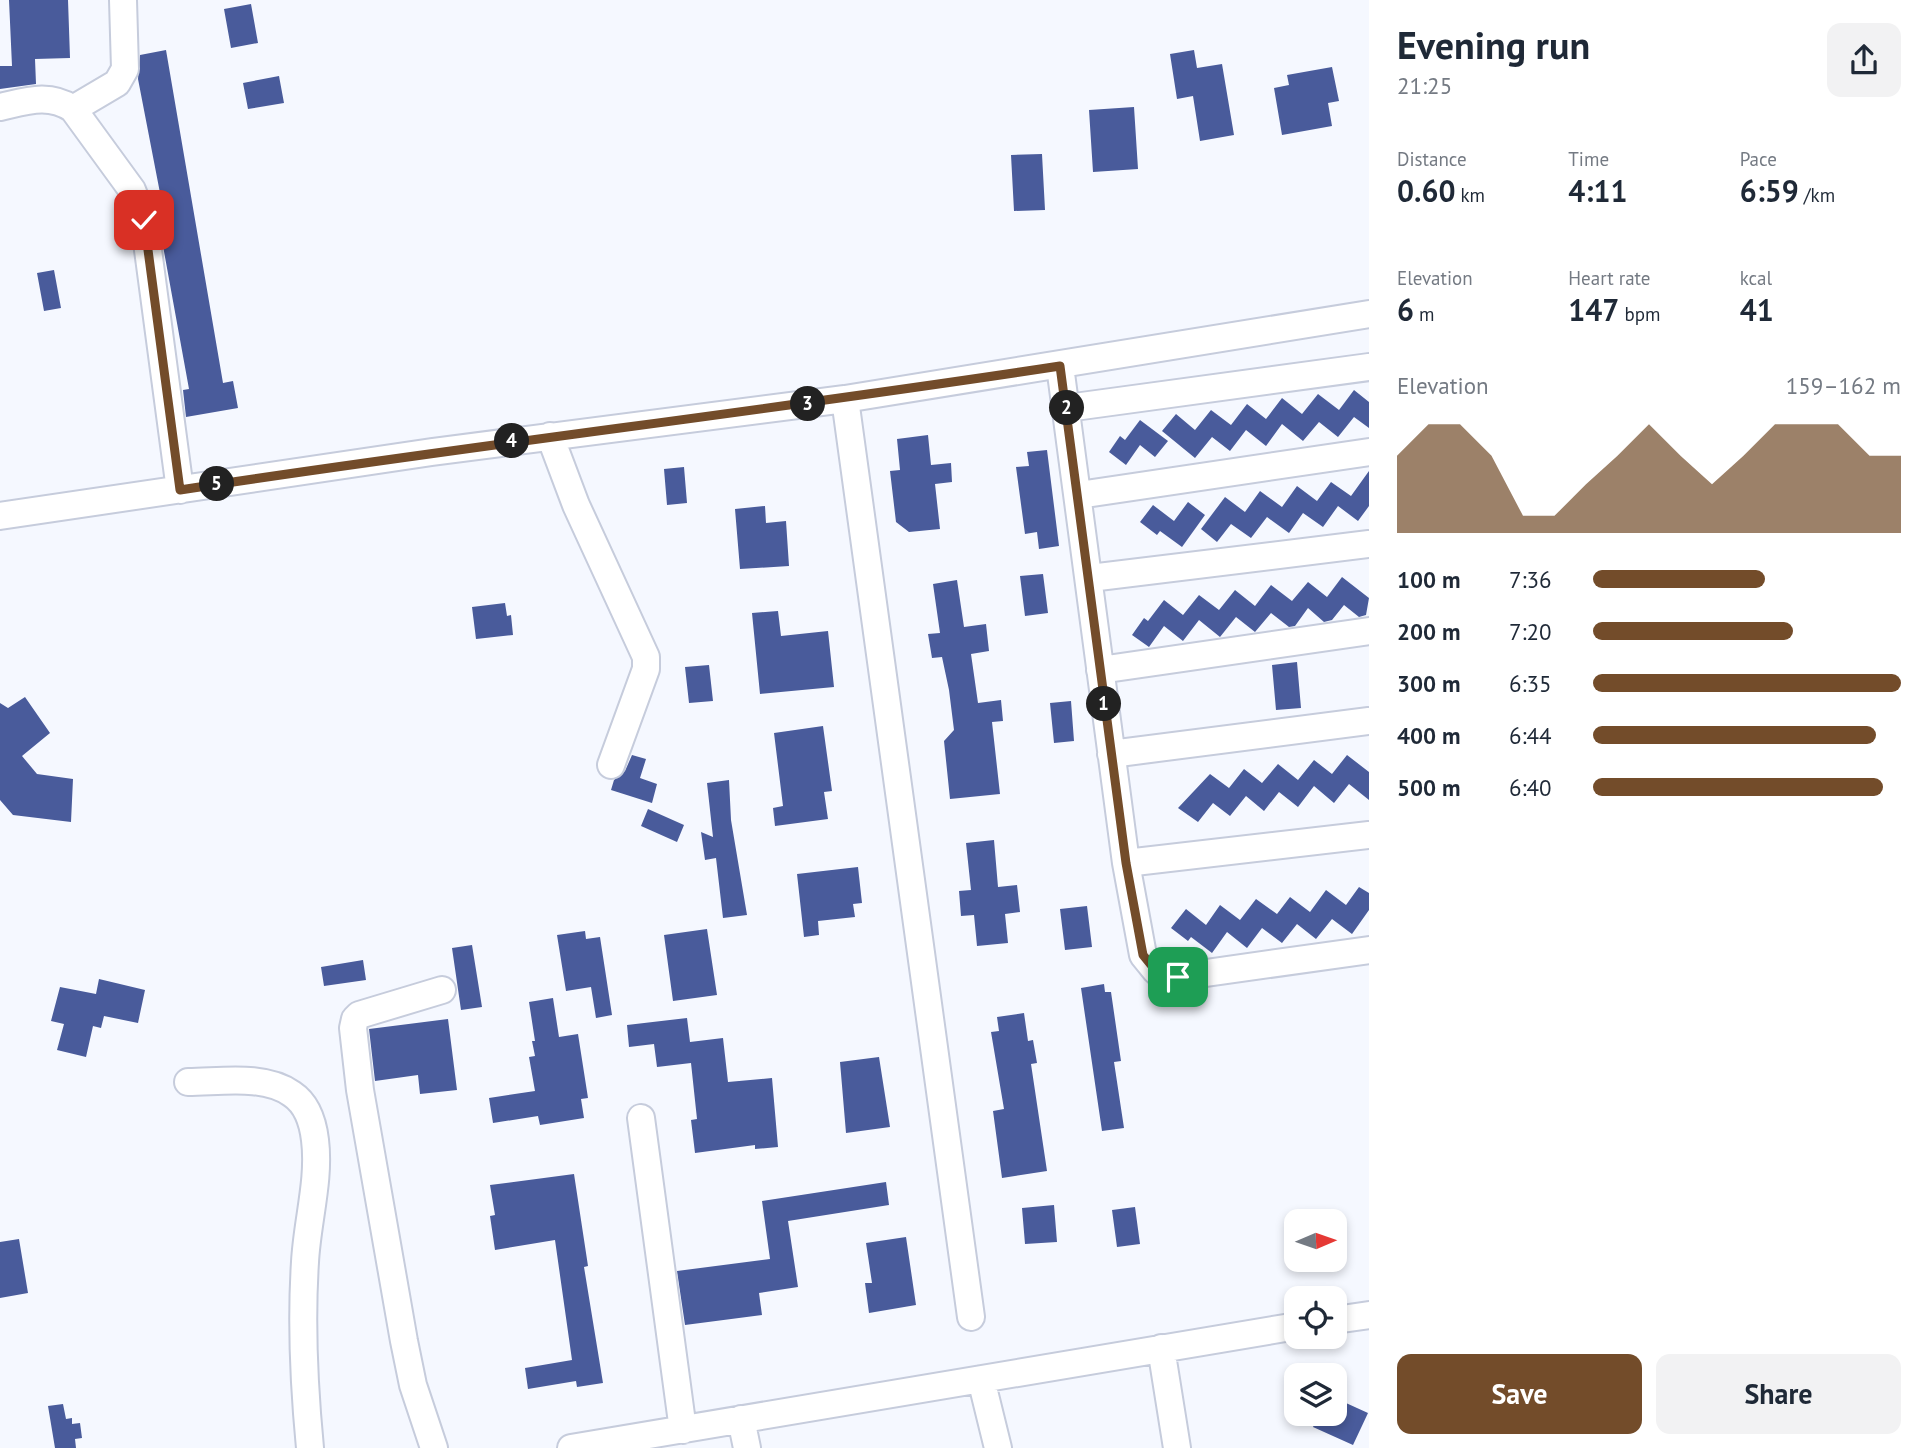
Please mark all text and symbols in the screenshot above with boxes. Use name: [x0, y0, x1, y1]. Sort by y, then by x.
text: Evening run: [1397, 20, 1590, 69]
button: share: [1827, 23, 1901, 97]
text: 21:25: [1397, 71, 1452, 100]
text: Distance: [1397, 147, 1467, 171]
text: Time: [1568, 147, 1609, 171]
text: Pace: [1740, 147, 1777, 171]
text: 0.60: [1397, 171, 1455, 210]
text: 4:11: [1568, 171, 1627, 210]
text: 6:59: [1740, 171, 1799, 210]
text: km: [1455, 183, 1485, 207]
text: /km: [1799, 183, 1835, 207]
pin: [114, 190, 174, 250]
icon: check: [125, 201, 163, 239]
text: Elevation: [1397, 266, 1473, 290]
text: Heart rate: [1568, 266, 1650, 290]
text: kcal: [1740, 266, 1772, 290]
text: 6: [1397, 290, 1414, 329]
text: 147: [1568, 290, 1619, 329]
text: 41: [1740, 290, 1774, 329]
text: m: [1414, 302, 1435, 326]
text: bpm: [1619, 302, 1660, 326]
text: Elevation: [1397, 371, 1489, 400]
text: 159–162 m: [1786, 371, 1901, 400]
pin: 3: [790, 386, 826, 422]
pin: 2: [1050, 390, 1084, 426]
text: 3: [802, 391, 813, 415]
text: 2: [1061, 395, 1072, 419]
pin: 4: [494, 424, 530, 458]
text: 4: [506, 428, 517, 452]
pin: 5: [200, 466, 234, 502]
text: 5: [211, 471, 222, 495]
text: 100 m: [1397, 565, 1460, 594]
text: 7:36: [1509, 565, 1552, 594]
text: 200 m: [1397, 617, 1460, 646]
text: 7:20: [1509, 617, 1552, 646]
text: 300 m: [1397, 669, 1460, 698]
text: 6:35: [1509, 669, 1552, 698]
pin: 1: [1086, 686, 1122, 722]
text: 1: [1098, 691, 1109, 715]
text: 400 m: [1397, 721, 1460, 750]
text: 6:44: [1509, 721, 1552, 750]
text: 500 m: [1397, 773, 1460, 802]
text: 6:40: [1509, 773, 1552, 802]
pin: [1148, 947, 1208, 1007]
icon: arrive: [1159, 958, 1197, 996]
north arrow: [1284, 1209, 1348, 1272]
map controls: [1284, 1209, 1347, 1426]
button: locate: [1284, 1286, 1347, 1349]
button: Save: [1397, 1354, 1642, 1434]
button: Share: [1656, 1354, 1901, 1434]
button: layers: [1284, 1363, 1347, 1426]

